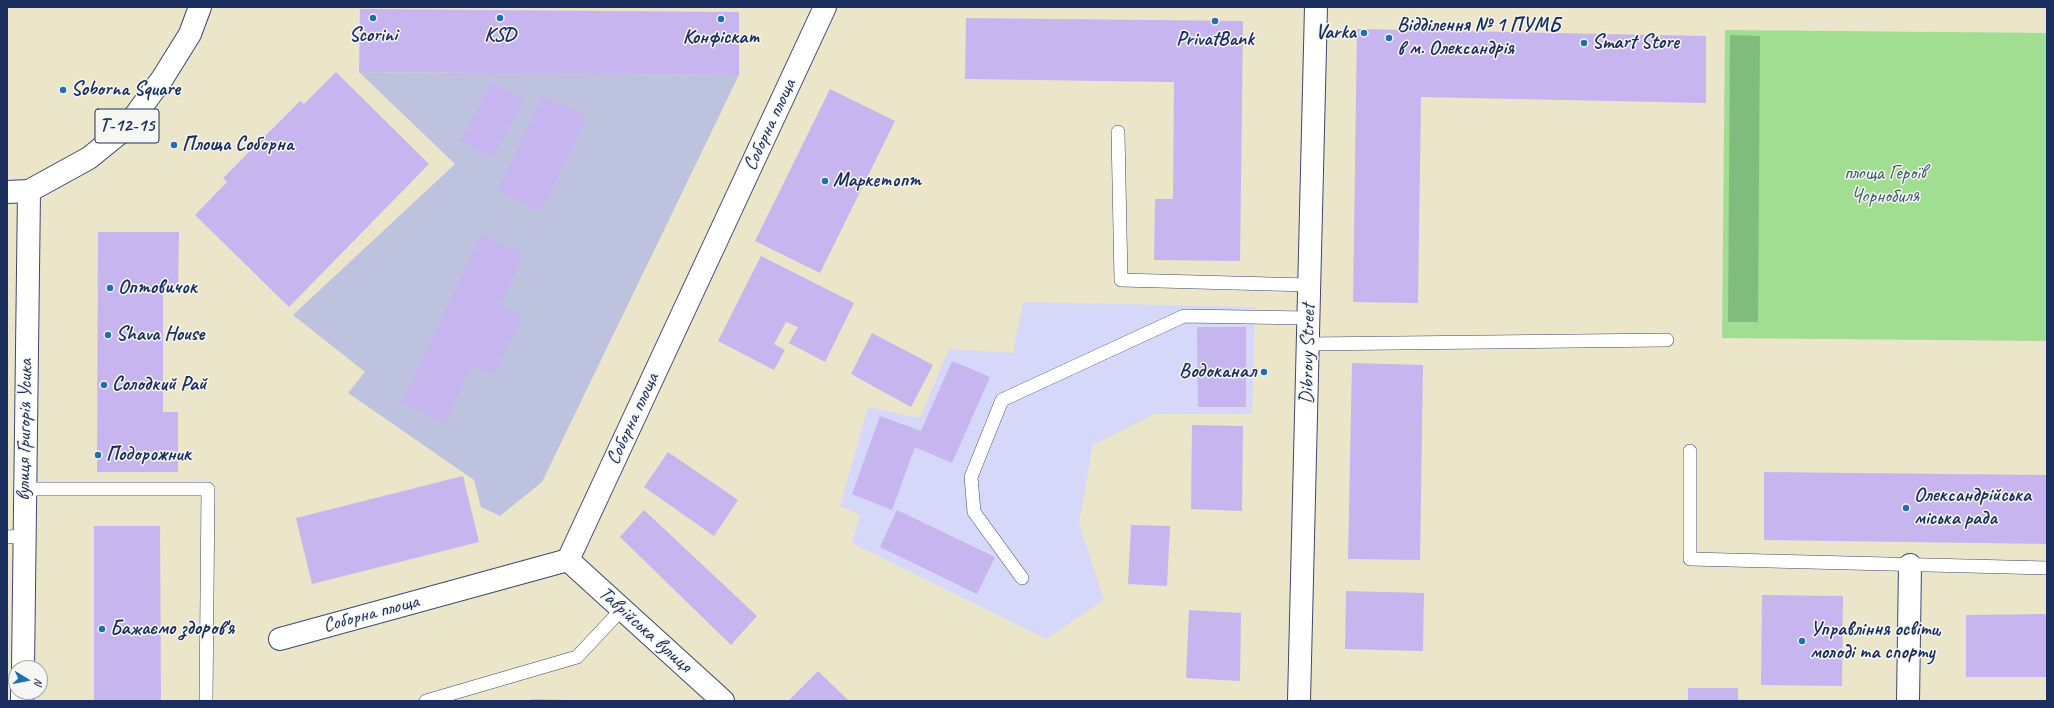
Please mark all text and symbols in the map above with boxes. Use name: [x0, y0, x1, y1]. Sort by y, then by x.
marker: Scorini: [368, 13, 378, 23]
marker: KSD: [495, 13, 505, 23]
marker: Конфіскат: [716, 14, 726, 24]
place label: Відділення № 1 ПУМБ в м. Олександрія: [1397, 14, 1560, 61]
marker: PrivatBank: [1210, 16, 1220, 26]
place label: Varka: [1315, 21, 1356, 45]
place label: Scorini: [349, 24, 397, 48]
place label: KSD: [484, 24, 516, 48]
place label: Конфіскат: [683, 26, 759, 50]
place label: PrivatBank: [1176, 28, 1254, 52]
marker: Varka: [1359, 28, 1369, 38]
place label: Smart Store: [1592, 31, 1679, 55]
marker: Відділення № 1 ПУМБ в м. Олександрія: [1384, 33, 1394, 43]
marker: Smart Store: [1579, 38, 1589, 48]
street label: Соборна площа: [738, 75, 802, 175]
place label: Soborna Square: [71, 78, 180, 102]
marker: Soborna Square: [58, 85, 68, 95]
road number: Т-12-15: [95, 109, 159, 143]
place label: Площа Соборна: [182, 133, 294, 157]
marker: Площа Соборна: [169, 140, 179, 150]
park label: площа Героїв Чорнобиля: [1844, 162, 1926, 209]
place label: Маркетопт: [833, 169, 921, 193]
marker: Маркетопт: [820, 176, 830, 186]
place label: Оптовичок: [118, 276, 197, 300]
marker: Оптовичок: [105, 283, 115, 293]
street label: Dibrovy Street: [1295, 304, 1321, 404]
place label: Shava House: [116, 323, 204, 347]
marker: Shava House: [103, 330, 113, 340]
street label: вулиця Григорія Усика: [12, 359, 38, 501]
place label: Водоканал: [1179, 360, 1256, 384]
marker: Водоканал: [1259, 367, 1269, 377]
street label: Соборна площа: [601, 369, 665, 469]
place label: Солодкий Рай: [112, 373, 206, 397]
marker: Солодкий Рай: [99, 380, 109, 390]
place label: Подорожник: [106, 443, 191, 467]
marker: Подорожник: [93, 450, 103, 460]
place label: Олександрійська міська рада: [1914, 484, 2031, 531]
marker: Олександрійська міська рада: [1901, 503, 1911, 513]
street label: Таврійська вулиця: [593, 582, 697, 678]
street label: Соборна площа: [320, 590, 422, 638]
place label: Бажаємо здоров'я: [110, 617, 234, 641]
place label: Управління освіти, молоді та спорту: [1810, 618, 1942, 665]
marker: Бажаємо здоров'я: [97, 624, 107, 634]
marker: Управління освіти, молоді та спорту: [1797, 636, 1807, 646]
north arrow: [8, 660, 48, 700]
text: N: [31, 677, 46, 686]

